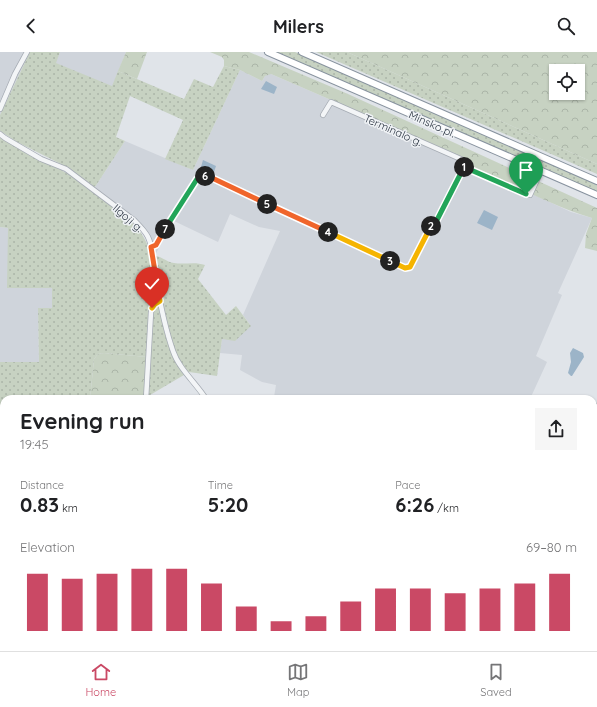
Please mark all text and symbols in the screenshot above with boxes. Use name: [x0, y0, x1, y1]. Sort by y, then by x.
icon: back: [20, 15, 42, 37]
text: Milers: [273, 15, 324, 38]
icon: search: [555, 15, 577, 37]
map controls: [549, 64, 585, 100]
button: locate: [549, 64, 585, 100]
street label: Minsko pl.: [407, 108, 457, 140]
street label: Terminalo g.: [362, 111, 424, 149]
pin: [509, 153, 543, 194]
pin: 1: [454, 157, 474, 177]
icon: arrive: [515, 159, 537, 181]
text: 1: [462, 160, 466, 174]
pin: 6: [195, 166, 215, 186]
text: 6: [202, 169, 208, 183]
pin: 5: [257, 194, 277, 214]
text: 5: [264, 197, 270, 211]
street label: Ilgoji g.: [110, 201, 146, 235]
pin: 2: [421, 216, 441, 236]
pin: 7: [155, 219, 175, 239]
text: 2: [428, 219, 434, 233]
text: 7: [162, 222, 168, 236]
pin: 4: [318, 222, 338, 242]
text: 4: [325, 225, 331, 239]
pin: 3: [380, 251, 400, 271]
text: 3: [387, 254, 393, 268]
pin: [135, 267, 169, 308]
icon: check: [141, 273, 163, 295]
text: Evening run: [20, 407, 145, 435]
button: share: [535, 408, 577, 450]
text: 19:45: [20, 436, 49, 452]
text: Distance: [20, 478, 64, 492]
text: Time: [208, 478, 233, 492]
text: Pace: [395, 478, 420, 492]
text: 0.83: [20, 492, 59, 517]
text: 5:20: [208, 492, 248, 517]
text: 6:26: [395, 492, 434, 517]
text: km: [59, 501, 78, 515]
text: /km: [434, 501, 459, 515]
text: Elevation: [20, 539, 75, 555]
text: 69–80 m: [526, 539, 577, 555]
tab: Home: [85, 661, 116, 699]
tab: Map: [287, 661, 309, 699]
tab: Saved: [480, 661, 512, 699]

